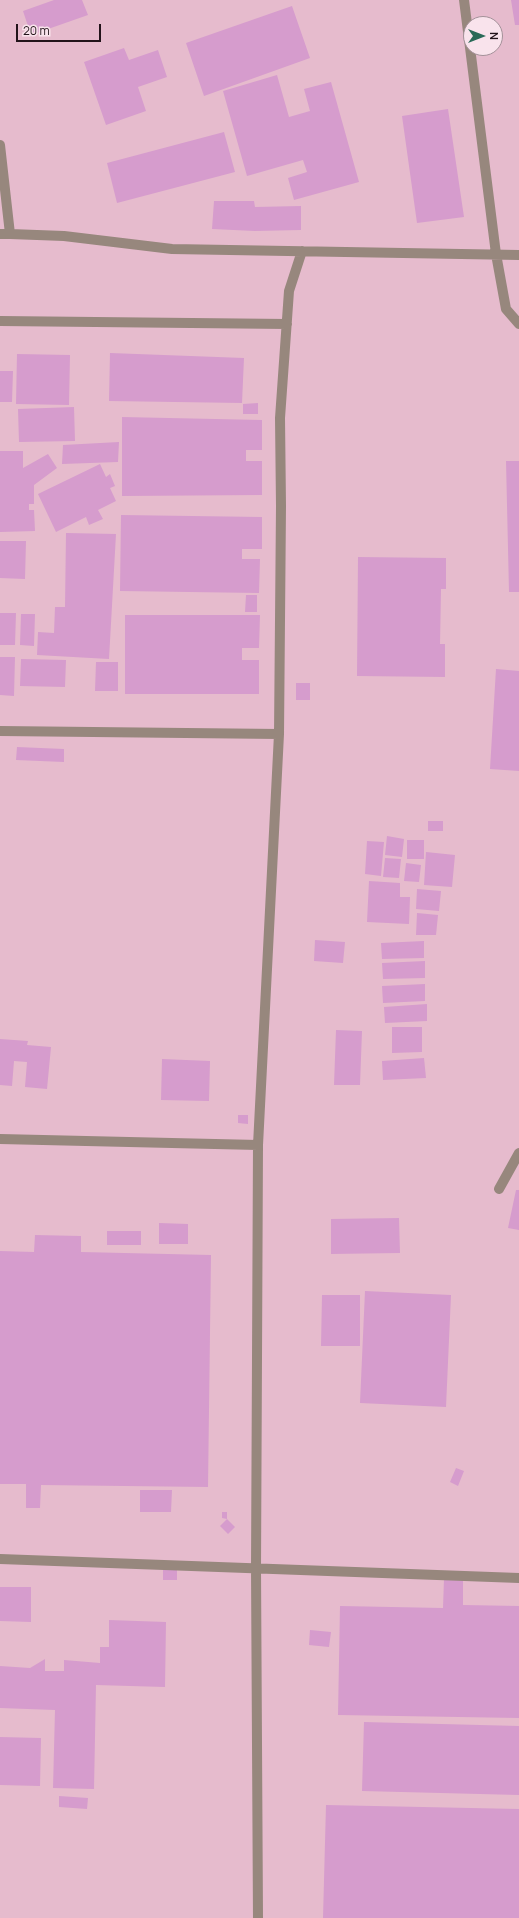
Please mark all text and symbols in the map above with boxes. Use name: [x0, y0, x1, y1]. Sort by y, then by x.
scale bar: [18, 16, 103, 42]
north arrow: [463, 16, 503, 56]
text: 20 m: [23, 22, 50, 39]
text: N: [487, 32, 502, 40]

